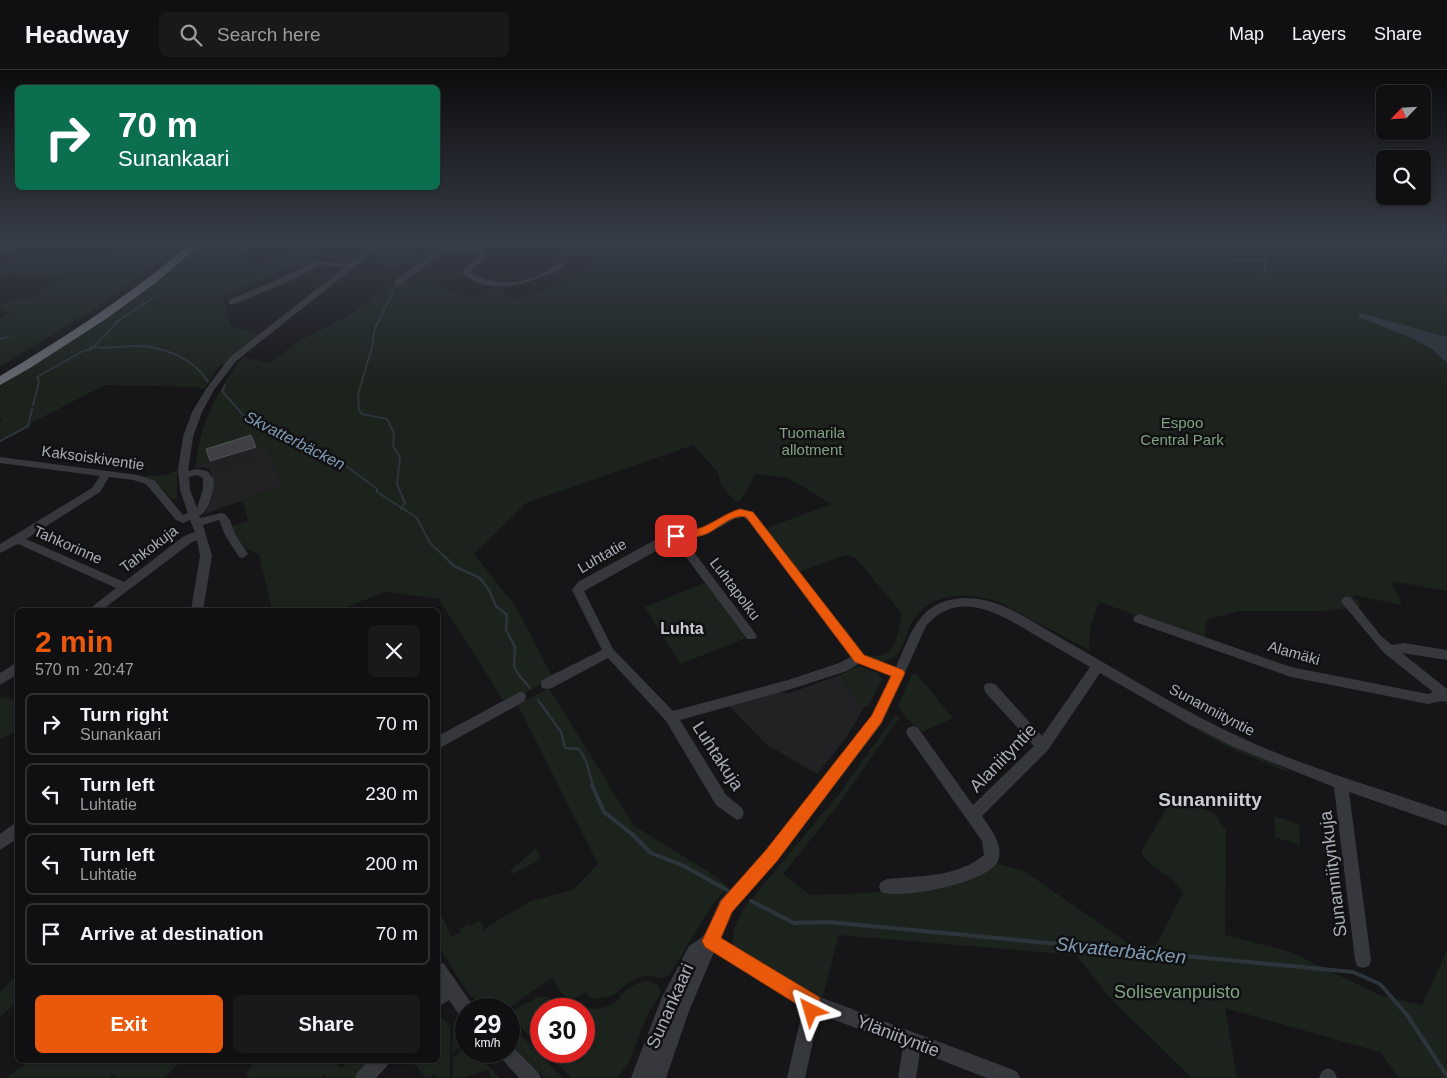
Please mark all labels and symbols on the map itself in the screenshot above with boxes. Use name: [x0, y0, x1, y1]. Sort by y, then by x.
north arrow: [1376, 85, 1431, 140]
water label: Skvatterbäcken: [242, 408, 348, 473]
park label: Espoo Central Park: [1140, 414, 1224, 448]
park label: Tuomarila allotment: [779, 424, 846, 458]
street label: Kaksoiskiventie: [41, 442, 145, 473]
pin: [655, 515, 697, 557]
street label: Tahkokuja: [117, 521, 181, 576]
street label: Tahkorinne: [31, 522, 105, 567]
street label: Luhtatie: [574, 535, 629, 576]
street label: Luhtapolku: [707, 554, 764, 623]
district label: Luhta: [660, 620, 704, 637]
street label: Alamäki: [1266, 637, 1322, 668]
street label: Sunanniityntie: [1167, 680, 1258, 739]
street label: Luhtakuja: [688, 718, 748, 795]
street label: Alaniityntie: [966, 720, 1040, 796]
district label: Sunanniitty: [1158, 789, 1262, 810]
street label: Sunanniitynkuja: [1315, 809, 1351, 938]
water label: Skvatterbäcken: [1055, 933, 1187, 968]
street label: Sunankaari: [642, 960, 698, 1052]
park label: Solisevanpuisto: [1114, 982, 1240, 1002]
position arrow: [784, 984, 836, 1036]
speed limit sign: 30: [530, 998, 595, 1063]
street label: Yläniityntie: [854, 1011, 942, 1061]

